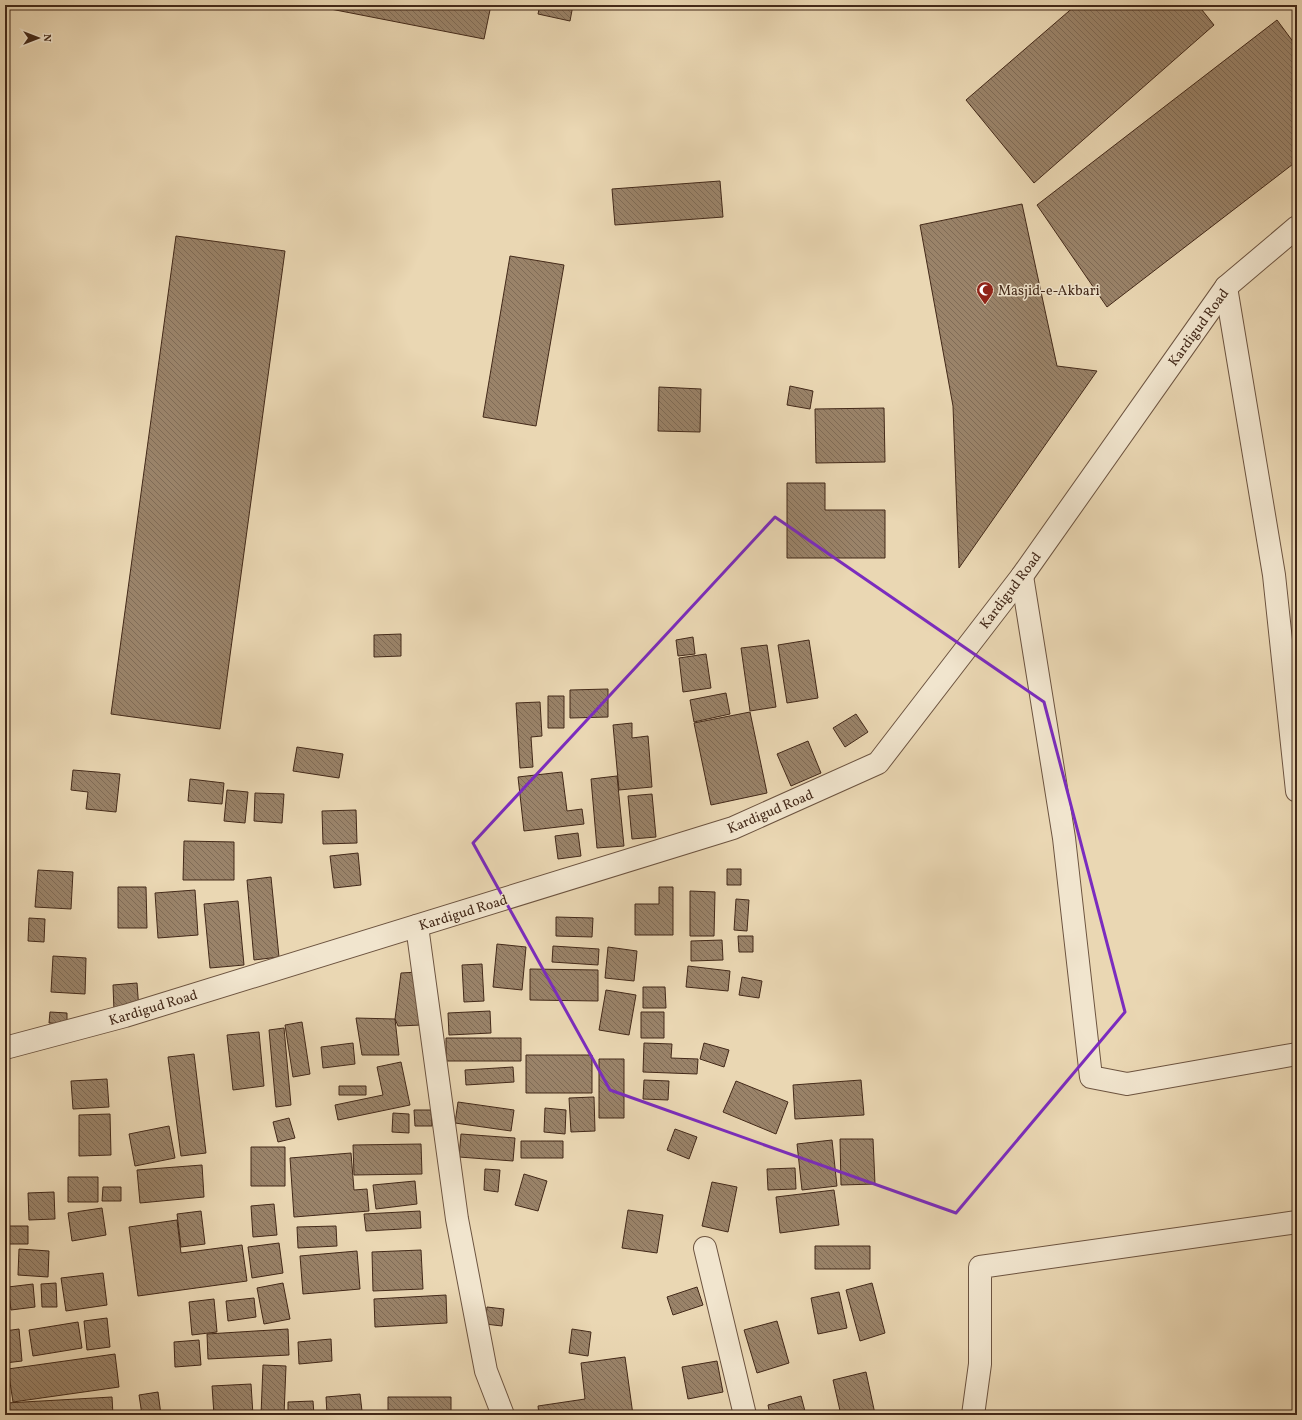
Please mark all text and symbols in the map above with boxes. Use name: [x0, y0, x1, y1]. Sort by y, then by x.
north arrow: [18, 18, 58, 58]
text: N: [39, 34, 54, 42]
mosque icon: Masjid-e-Akbari: [975, 280, 995, 305]
place label: Masjid-e-Akbari: [998, 282, 1100, 301]
street label: Kardigud Road: [1165, 285, 1234, 371]
street label: Kardigud Road: [976, 548, 1046, 633]
street label: Kardigud Road: [725, 786, 817, 839]
street label: Kardigud Road: [417, 891, 510, 936]
street label: Kardigud Road: [107, 986, 200, 1031]

